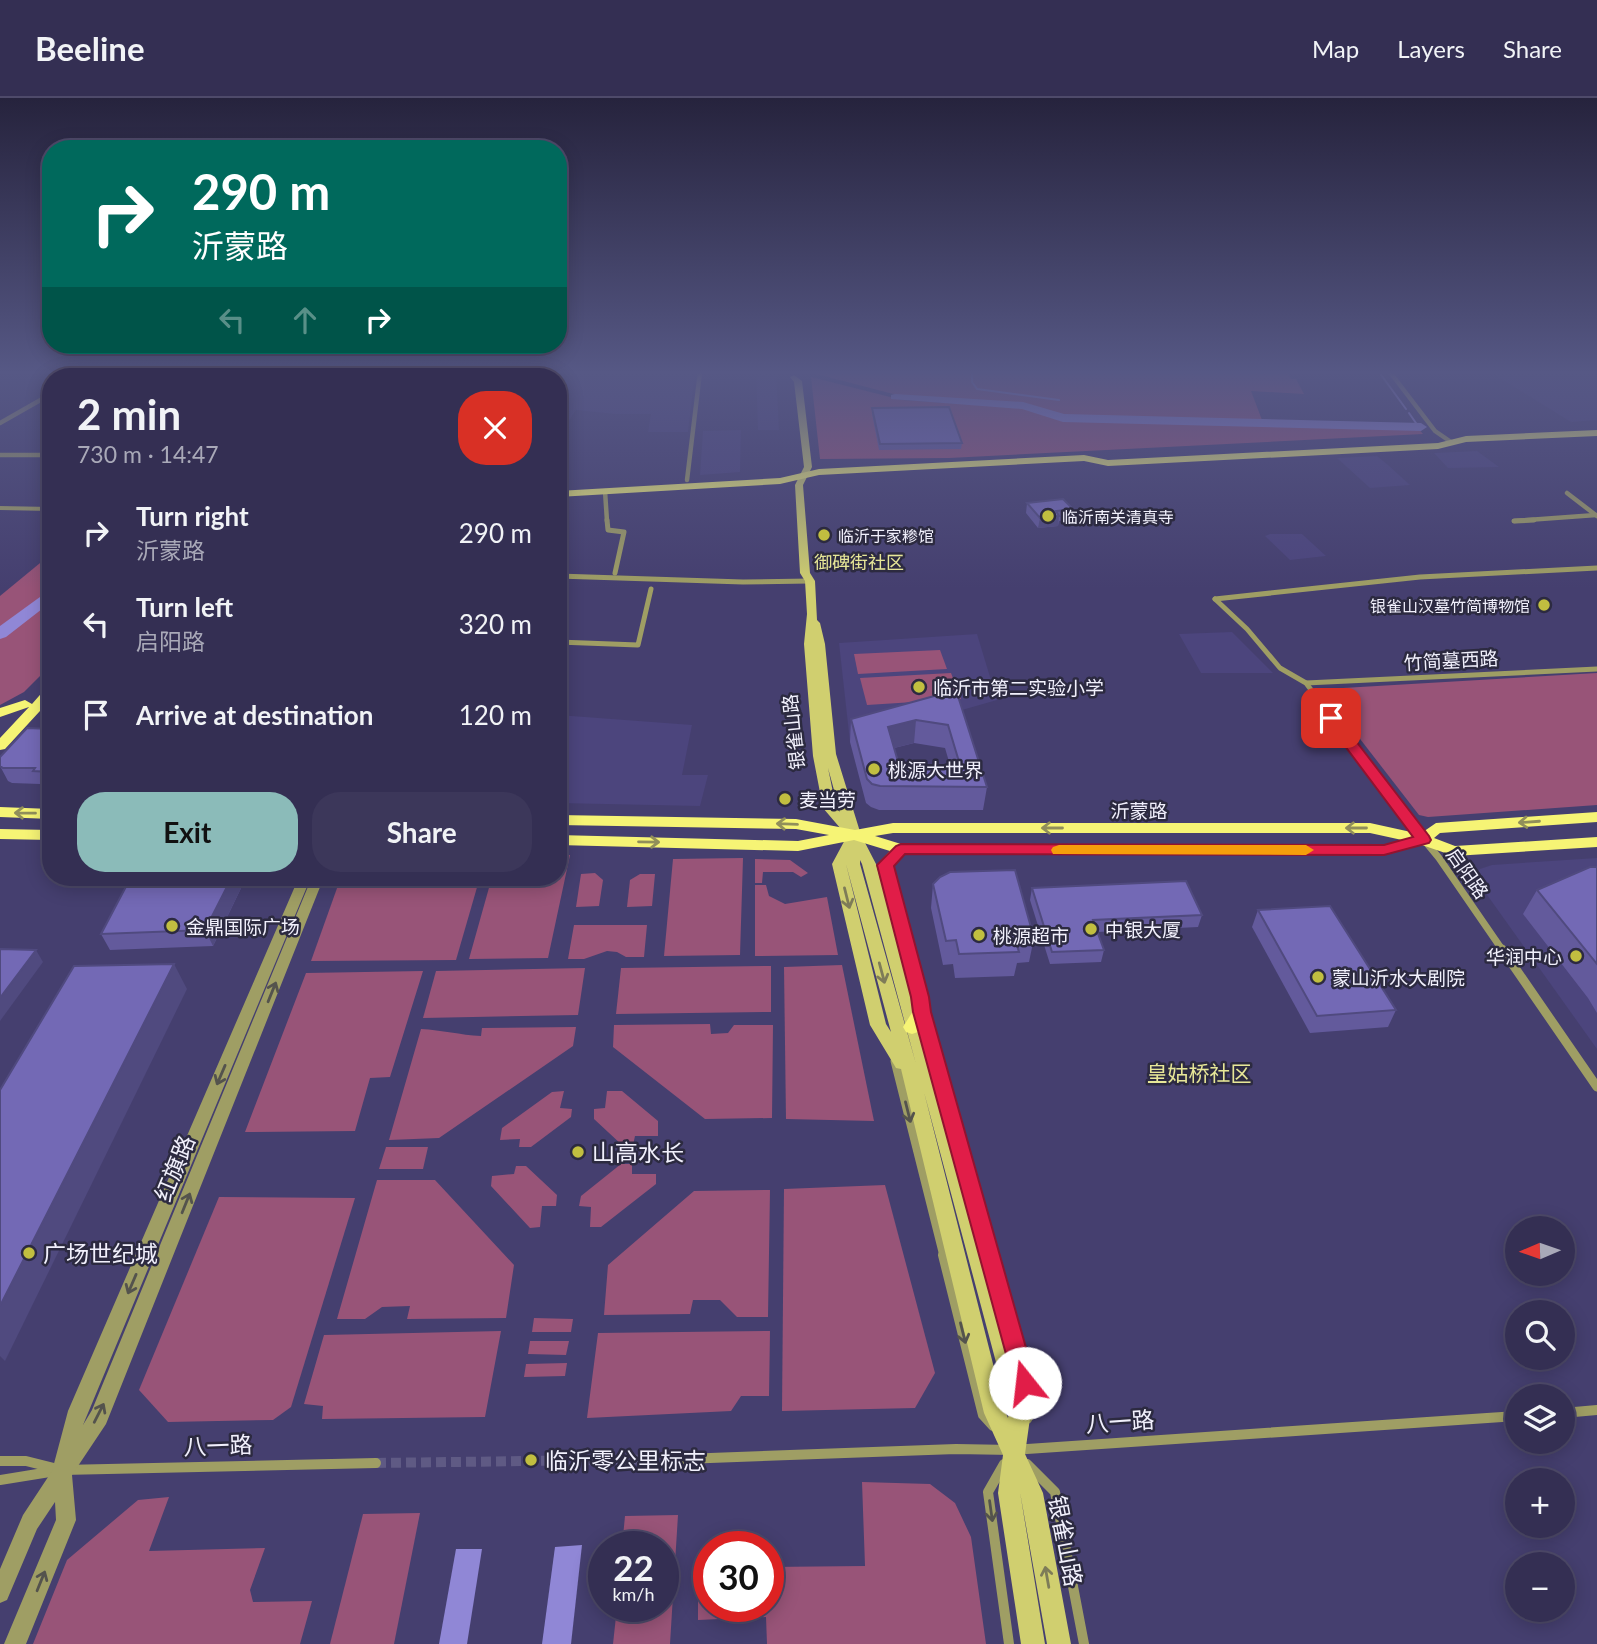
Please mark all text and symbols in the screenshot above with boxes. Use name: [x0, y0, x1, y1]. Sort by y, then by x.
text: Beeline: [35, 28, 145, 68]
text: Map: [1312, 34, 1359, 63]
text: Layers: [1397, 34, 1465, 63]
text: Share: [1503, 34, 1562, 63]
text: 290 m: [192, 162, 330, 220]
icon: right: [77, 168, 168, 259]
text: 沂蒙路: [192, 226, 288, 265]
icon: left: [213, 301, 251, 339]
icon: ahead: [286, 301, 324, 339]
icon: right: [359, 301, 397, 339]
text: 2 min: [77, 389, 181, 439]
button: close: [458, 391, 532, 465]
text: 730 m · 14:47: [77, 440, 219, 468]
text: Turn right: [136, 500, 249, 532]
place label: 临沂南关清真寺: [1062, 507, 1174, 526]
marker: 临沂南关清真寺: [1040, 508, 1056, 524]
icon: right: [77, 514, 115, 552]
text: 290 m: [459, 517, 532, 549]
place label: 临沂于家糁馆: [838, 526, 934, 545]
marker: 临沂于家糁馆: [816, 527, 832, 543]
text: 沂蒙路: [136, 536, 205, 564]
district label: 御碑街社区: [814, 551, 904, 573]
text: Turn left: [136, 591, 233, 623]
place label: 银雀山汉墓竹简博物馆: [1370, 596, 1530, 615]
marker: 银雀山汉墓竹简博物馆: [1536, 597, 1552, 613]
icon: left: [77, 605, 115, 643]
text: 320 m: [459, 608, 532, 640]
text: 启阳路: [136, 627, 205, 655]
street label: 竹简墓西路: [1403, 646, 1499, 674]
place label: 临沂市第二实验小学: [933, 676, 1104, 699]
marker: 临沂市第二实验小学: [911, 679, 927, 695]
pin: [1301, 688, 1361, 748]
street label: 银雀山路: [778, 693, 808, 771]
icon: arrive: [77, 696, 115, 734]
text: Arrive at destination: [136, 699, 373, 731]
text: 120 m: [459, 699, 532, 731]
icon: arrive: [1312, 699, 1350, 737]
place label: 桃源大世界: [888, 758, 983, 781]
marker: 桃源大世界: [866, 761, 882, 777]
place label: 麦当劳: [799, 788, 856, 811]
marker: 麦当劳: [777, 791, 793, 807]
button: Exit: [77, 792, 298, 872]
button: Share: [312, 792, 532, 872]
street label: 沂蒙路: [1110, 799, 1168, 822]
one-way arrow: [14, 806, 37, 820]
one-way arrow: [1518, 816, 1541, 829]
one-way arrow: [776, 818, 799, 831]
one-way arrow: [1345, 821, 1368, 835]
one-way arrow: [1041, 822, 1064, 835]
one-way arrow: [638, 835, 661, 849]
street label: 启阳路: [1442, 843, 1494, 903]
one-way arrow: [841, 886, 854, 909]
place label: 金鼎国际广场: [186, 915, 300, 938]
marker: 金鼎国际广场: [164, 918, 180, 934]
place label: 中银大厦: [1105, 918, 1181, 941]
marker: 中银大厦: [1083, 921, 1099, 937]
place label: 桃源超市: [993, 924, 1069, 947]
marker: 桃源超市: [971, 927, 987, 943]
place label: 华润中心: [1486, 945, 1562, 968]
marker: 华润中心: [1568, 948, 1584, 964]
one-way arrow: [876, 962, 889, 984]
place label: 蒙山沂水大剧院: [1332, 966, 1465, 989]
marker: 蒙山沂水大剧院: [1310, 969, 1326, 985]
one-way arrow: [266, 982, 279, 1003]
district label: 皇姑桥社区: [1147, 1060, 1252, 1085]
one-way arrow: [214, 1064, 227, 1085]
one-way arrow: [902, 1100, 915, 1123]
street label: 红旗路: [148, 1131, 200, 1205]
place label: 山高水长: [592, 1138, 684, 1166]
marker: 山高水长: [570, 1144, 586, 1160]
one-way arrow: [181, 1193, 194, 1214]
north arrow: [1505, 1216, 1575, 1286]
map controls: [1505, 1216, 1575, 1622]
place label: 广场世纪城: [43, 1239, 158, 1267]
marker: 广场世纪城: [21, 1245, 37, 1261]
one-way arrow: [125, 1273, 138, 1295]
button: search: [1505, 1300, 1575, 1370]
one-way arrow: [957, 1321, 970, 1344]
position arrow: [988, 1346, 1062, 1420]
button: layers: [1505, 1384, 1575, 1454]
one-way arrow: [93, 1403, 107, 1424]
street label: 八一路: [1085, 1405, 1155, 1437]
street label: 八一路: [183, 1430, 253, 1460]
place label: 临沂零公里标志: [545, 1446, 706, 1474]
marker: 临沂零公里标志: [523, 1452, 539, 1468]
button: +: [1505, 1468, 1575, 1538]
street label: 银雀山路: [1043, 1493, 1089, 1589]
one-way arrow: [984, 1500, 997, 1522]
speed limit sign: 30: [693, 1531, 784, 1622]
text: 22: [613, 1546, 654, 1588]
button: −: [1505, 1552, 1575, 1622]
one-way arrow: [1040, 1566, 1053, 1589]
one-way arrow: [35, 1571, 48, 1592]
text: km/h: [612, 1583, 655, 1605]

